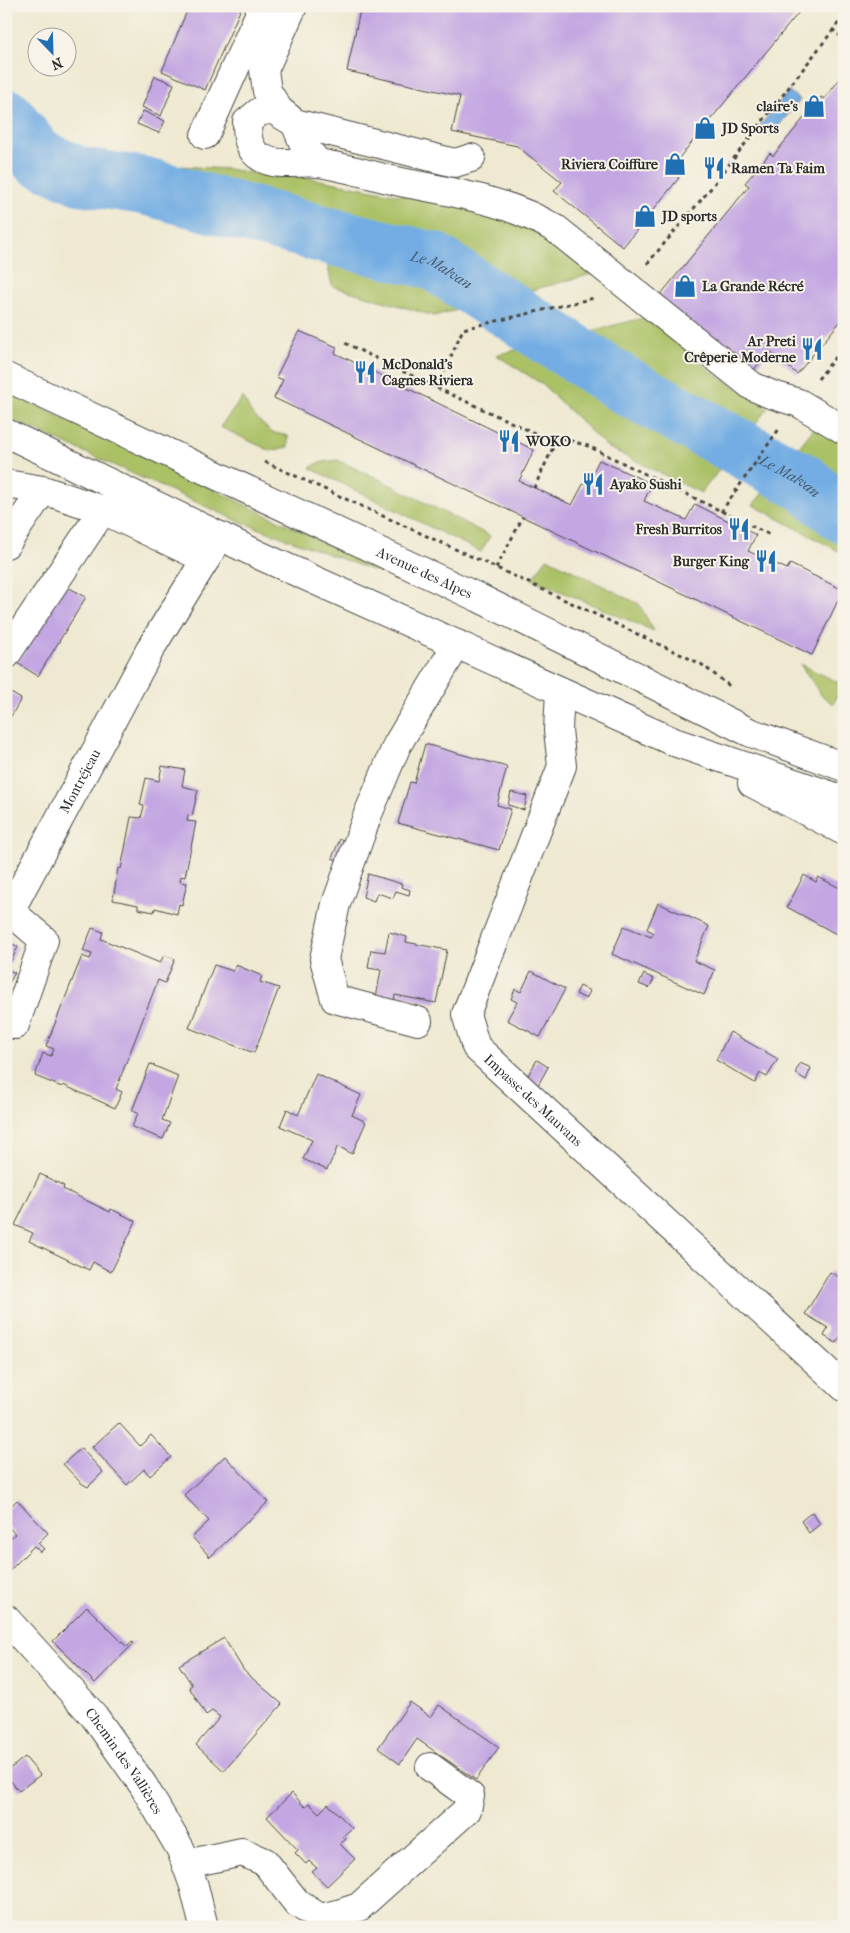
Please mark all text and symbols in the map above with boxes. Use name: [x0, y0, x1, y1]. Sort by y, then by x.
north arrow: [28, 28, 78, 78]
text: N: [48, 54, 65, 74]
shop icon: claire's: [801, 93, 827, 119]
place label: claire's: [757, 98, 799, 115]
shop icon: JD Sports: [692, 115, 718, 141]
place label: JD Sports: [720, 120, 780, 137]
shop icon: Riviera Coiffure: [662, 151, 688, 177]
restaurant icon: Ramen Ta Faim: [701, 155, 727, 181]
place label: Riviera Coiffure: [561, 156, 658, 173]
place label: Ramen Ta Faim: [731, 160, 825, 177]
shop icon: JD sports: [632, 203, 658, 229]
place label: JD sports: [660, 208, 718, 225]
water label: Le Malvan: [408, 247, 476, 293]
shop icon: La Grande Récré: [672, 273, 698, 299]
place label: La Grande Récré: [702, 278, 804, 295]
place label: Ar Preti Crêperie Moderne: [684, 333, 797, 366]
restaurant icon: Ar Preti Crêperie Moderne: [799, 336, 825, 362]
place label: McDonald's Cagnes Riviera: [381, 356, 474, 389]
restaurant icon: McDonald's Cagnes Riviera: [352, 359, 378, 385]
restaurant icon: WOKO: [496, 428, 522, 454]
place label: WOKO: [525, 433, 571, 450]
water label: Le Malvan: [755, 451, 824, 501]
restaurant icon: Ayako Sushi: [580, 471, 606, 497]
place label: Ayako Sushi: [609, 476, 682, 493]
restaurant icon: Fresh Burritos: [726, 516, 752, 542]
place label: Fresh Burritos: [634, 521, 723, 538]
street label: Avenue des Alpes: [373, 542, 475, 602]
restaurant icon: Burger King: [753, 548, 779, 574]
place label: Burger King: [673, 553, 750, 570]
street label: Montréjeau: [56, 746, 104, 816]
street label: Impasse des Mauvans: [481, 1050, 586, 1150]
street label: Chemin des Vallières: [82, 1704, 167, 1817]

